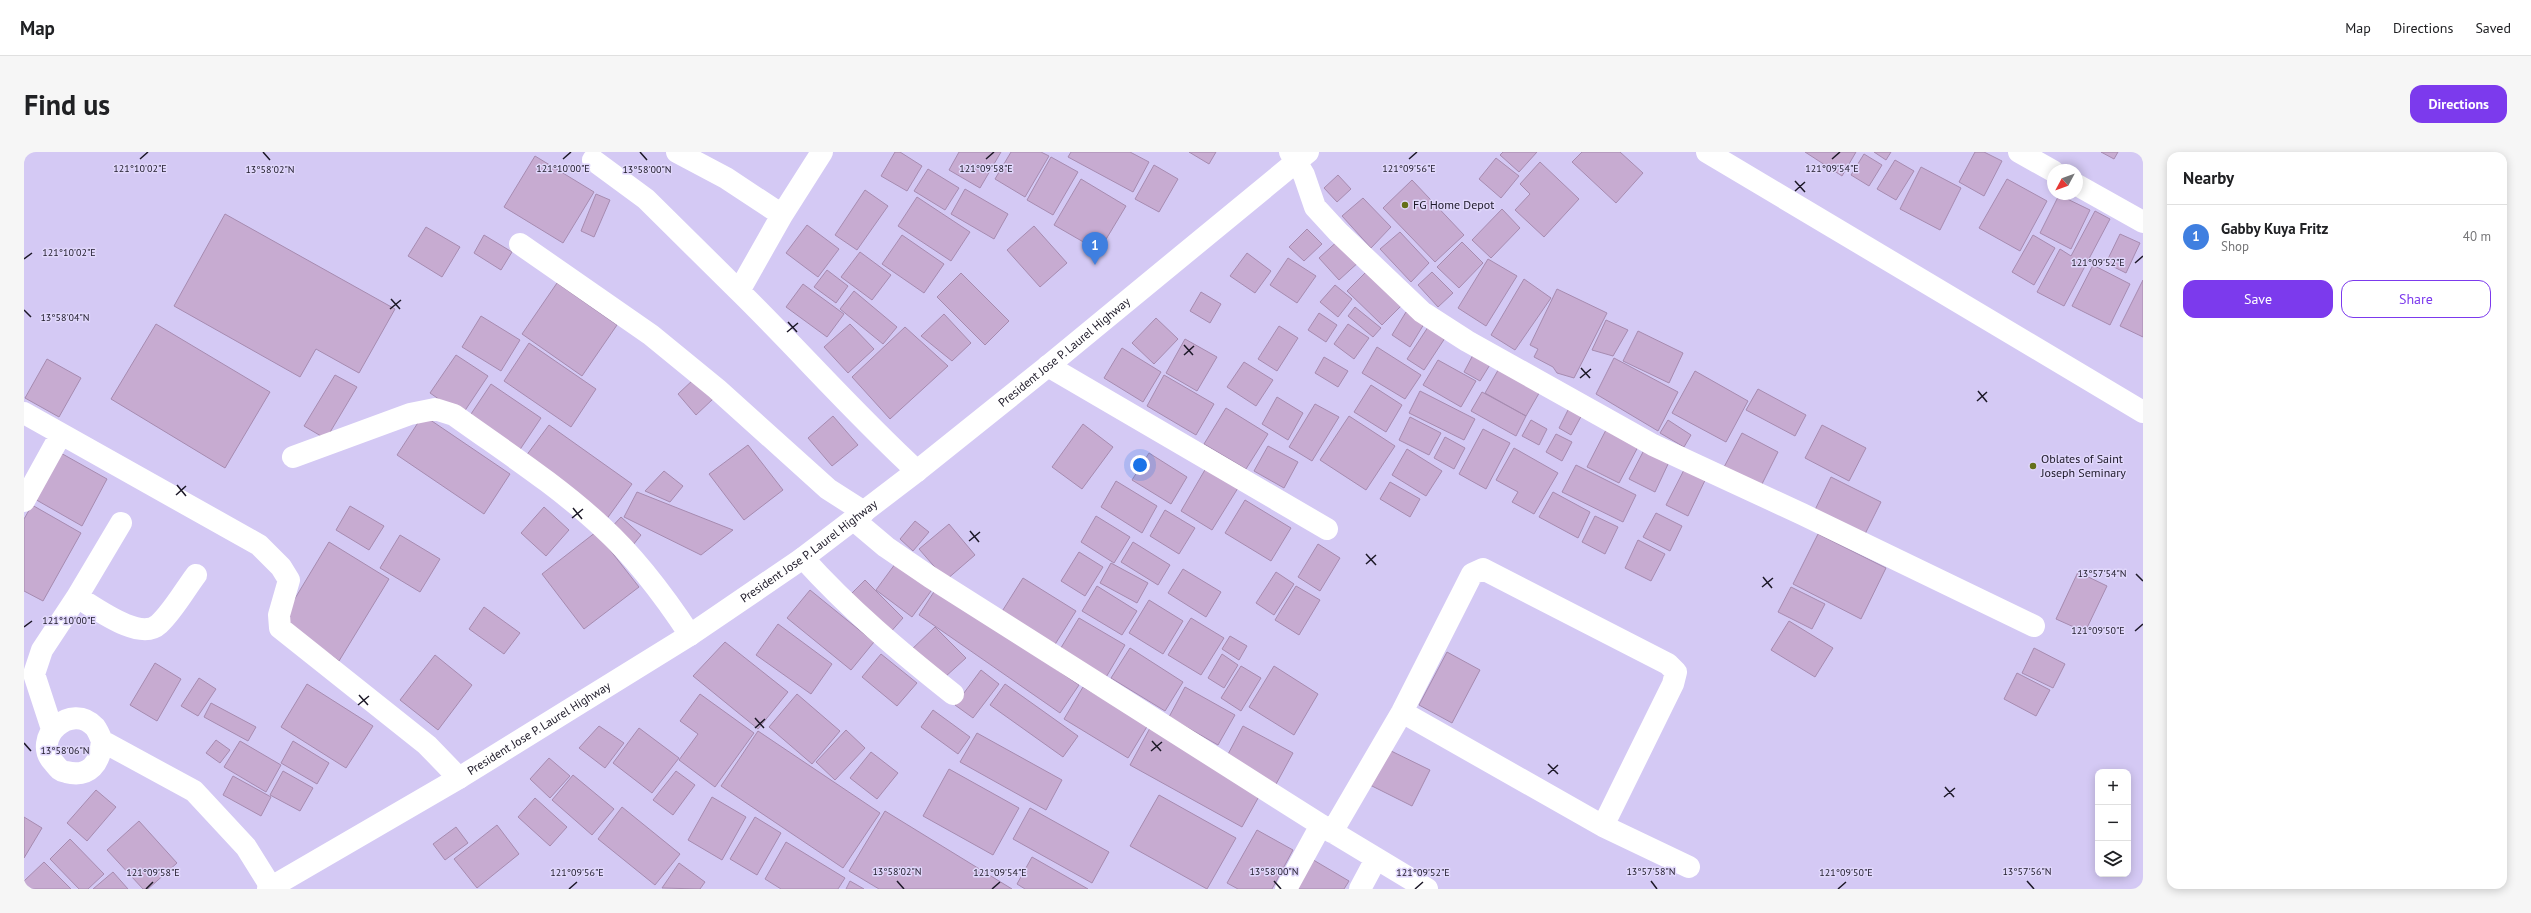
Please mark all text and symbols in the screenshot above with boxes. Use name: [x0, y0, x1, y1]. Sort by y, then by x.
text: Map: [20, 16, 55, 40]
text: Map: [2345, 19, 2371, 37]
text: Directions: [2393, 19, 2453, 37]
text: Saved: [2475, 19, 2511, 37]
button: Directions: [2410, 85, 2507, 123]
text: Find us: [24, 86, 110, 123]
text: 121°10'02"E: [113, 162, 167, 175]
text: 121°10'00"E: [536, 162, 590, 175]
text: 121°09'58"E: [959, 162, 1013, 175]
text: 121°09'56"E: [1382, 162, 1436, 175]
text: 121°09'54"E: [1805, 162, 1859, 175]
text: 13°58'02"N: [245, 163, 295, 176]
text: 13°58'00"N: [622, 163, 672, 176]
north arrow: [2047, 164, 2083, 200]
text: Nearby: [2183, 167, 2234, 189]
place label: FG Home Depot: [1413, 197, 1494, 212]
marker: FG Home Depot: [1400, 200, 1410, 210]
text: Gabby Kuya Fritz: [2221, 219, 2328, 238]
text: 1: [2192, 228, 2200, 245]
text: 40 m: [2463, 228, 2491, 245]
pin: 1: [1082, 232, 1108, 265]
text: Shop: [2221, 238, 2249, 255]
text: 121°10'02"E: [42, 246, 96, 259]
text: 121°09'52"E: [2071, 256, 2125, 269]
button: Save: [2183, 280, 2333, 318]
button: Share: [2341, 280, 2491, 318]
street label: President Jose P. Laurel Highway: [995, 293, 1133, 410]
text: 13°58'04"N: [40, 311, 90, 324]
place label: Oblates of Saint Joseph Seminary: [2040, 451, 2126, 480]
your location: [1130, 455, 1150, 475]
marker: Oblates of Saint Joseph Seminary: [2028, 461, 2038, 471]
street label: President Jose P. Laurel Highway: [737, 496, 880, 606]
text: 13°57'54"N: [2077, 567, 2127, 580]
text: 121°10'00"E: [42, 614, 96, 627]
text: 121°09'50"E: [2071, 624, 2125, 637]
street label: President Jose P. Laurel Highway: [464, 678, 613, 778]
text: 13°58'06"N: [40, 744, 90, 757]
map controls: [2095, 769, 2131, 877]
button: +: [2095, 769, 2131, 805]
button: −: [2095, 805, 2131, 841]
button: layers: [2095, 841, 2131, 877]
text: 13°58'02"N: [872, 865, 922, 878]
text: 13°58'00"N: [1249, 865, 1299, 878]
text: 13°57'58"N: [1626, 865, 1676, 878]
text: 13°57'56"N: [2002, 865, 2052, 878]
text: 121°09'58"E: [126, 866, 180, 879]
text: 121°09'56"E: [550, 866, 604, 879]
text: 121°09'54"E: [973, 866, 1027, 879]
text: 121°09'52"E: [1396, 866, 1450, 879]
text: 121°09'50"E: [1819, 866, 1873, 879]

